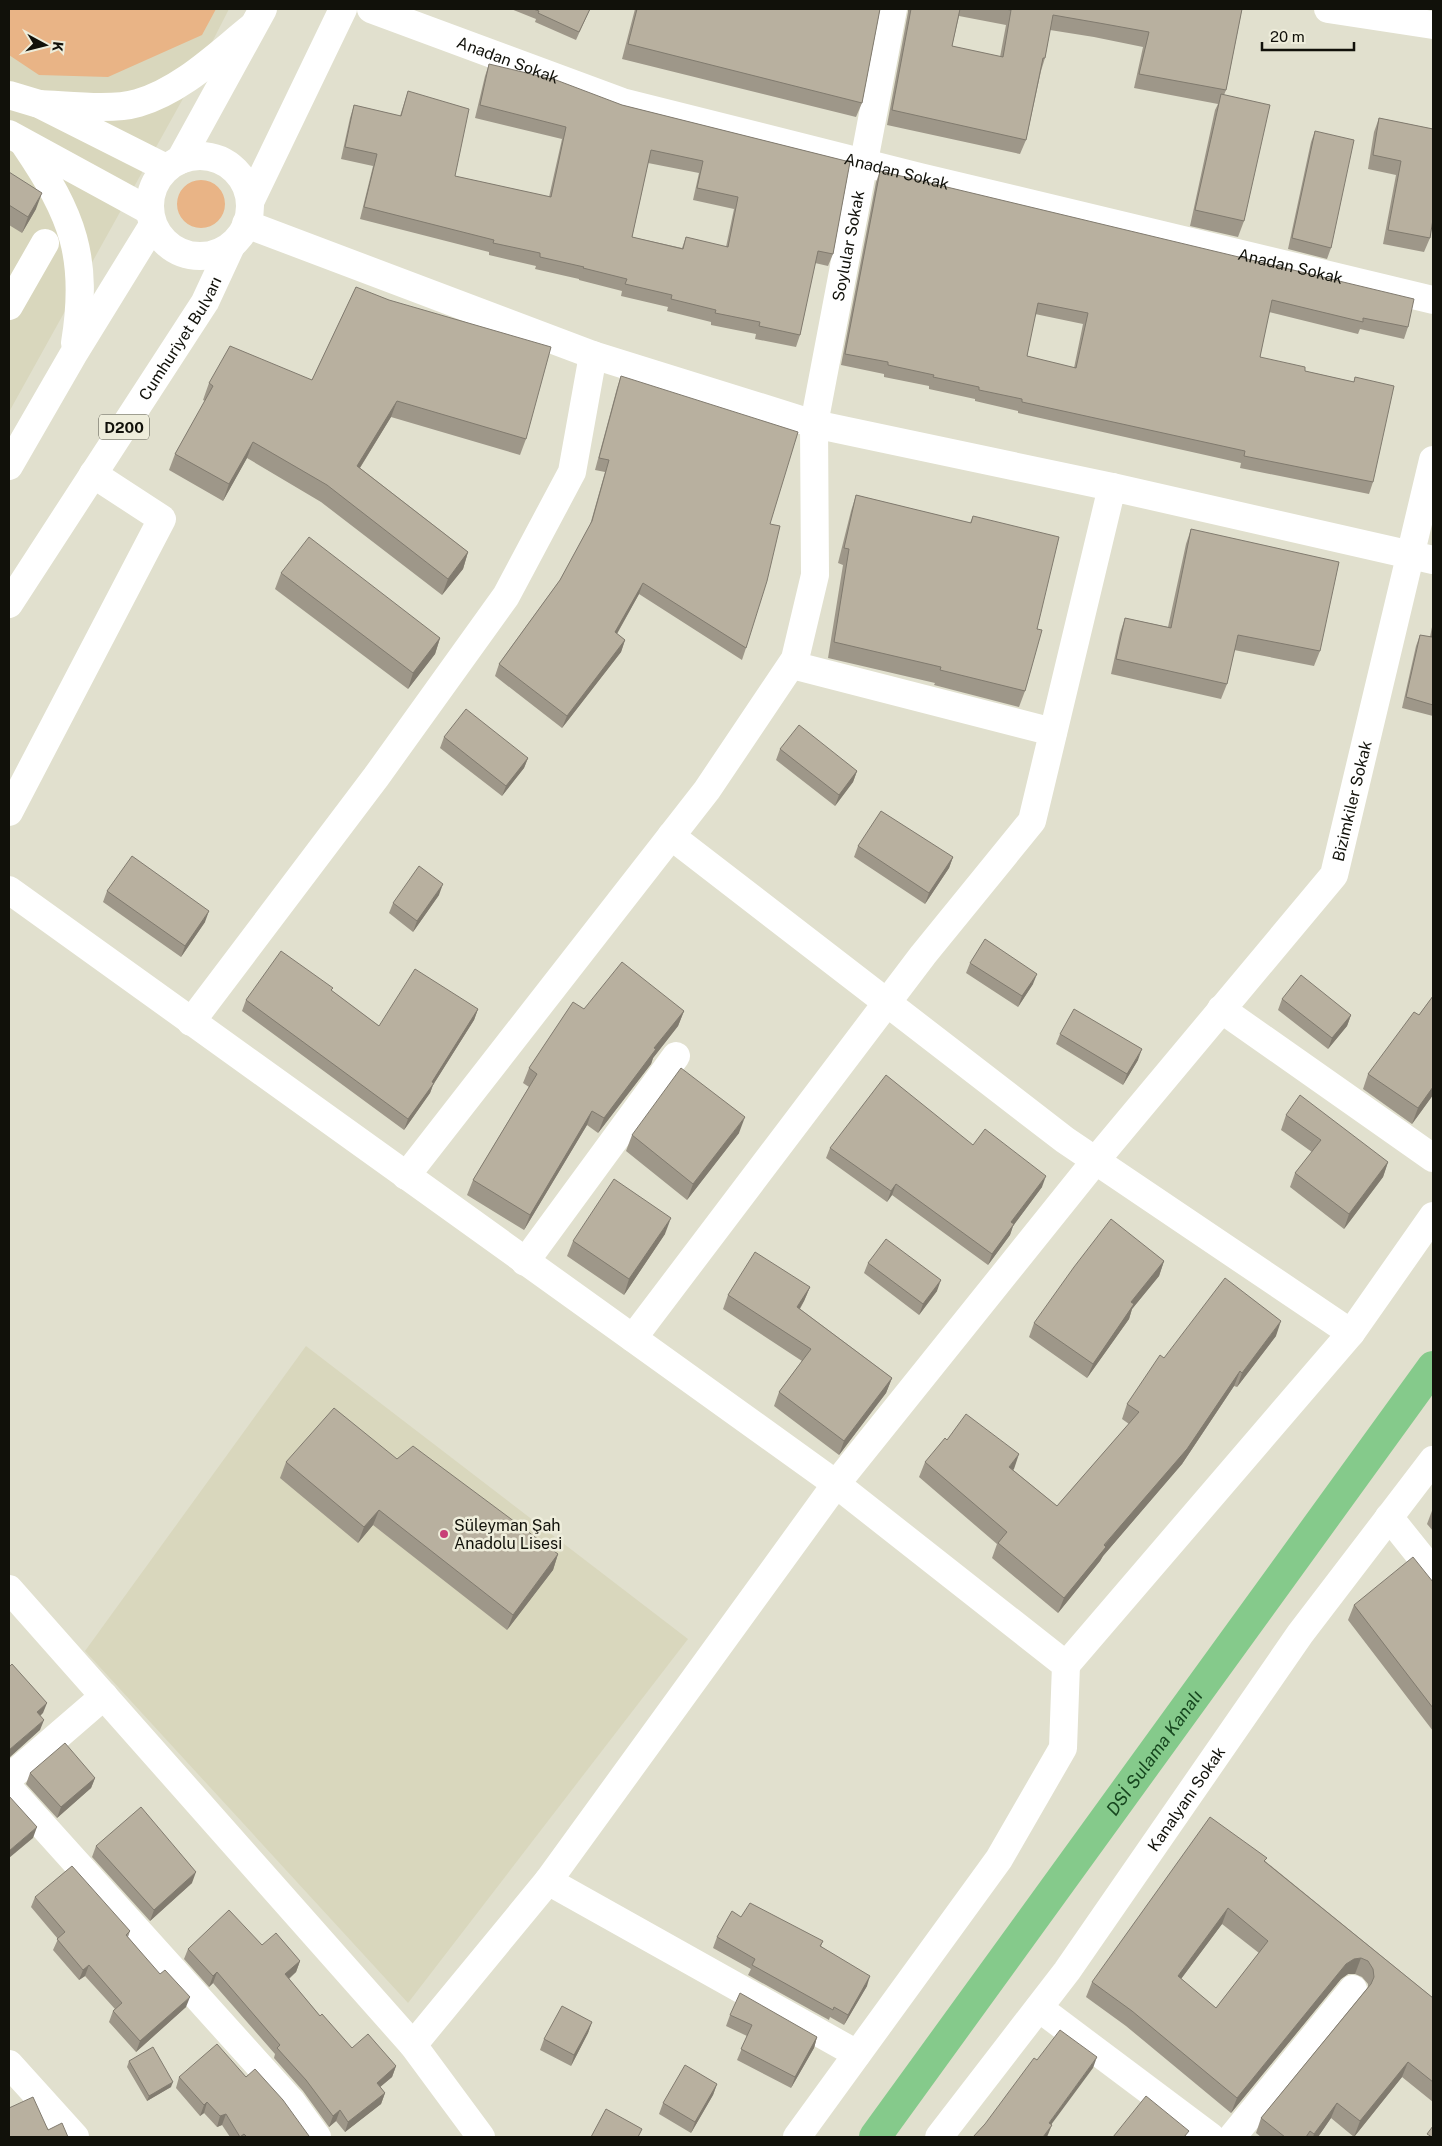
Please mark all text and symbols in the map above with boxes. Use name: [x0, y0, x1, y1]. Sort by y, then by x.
north arrow: [20, 20, 70, 70]
scale bar: [1262, 20, 1354, 52]
text: 20 m: [1270, 28, 1305, 45]
street label: Anadan Sokak: [454, 32, 562, 87]
text: K: [49, 41, 66, 53]
street label: Anadan Sokak: [842, 149, 951, 193]
street label: Soylular Sokak: [828, 189, 868, 303]
street label: Anadan Sokak: [1236, 244, 1345, 288]
street label: Cumhuriyet Bulvarı: [134, 274, 225, 404]
road number: D200: [99, 414, 149, 440]
street label: Bizimkiler Sokak: [1328, 739, 1375, 863]
place label: Süleyman Şah Anadolu Lisesi: [454, 1516, 562, 1553]
marker: Süleyman Şah Anadolu Lisesi: [438, 1528, 450, 1540]
water label: DSİ Sulama Kanalı: [1101, 1686, 1206, 1819]
street label: Kanalyanı Sokak: [1143, 1743, 1229, 1855]

